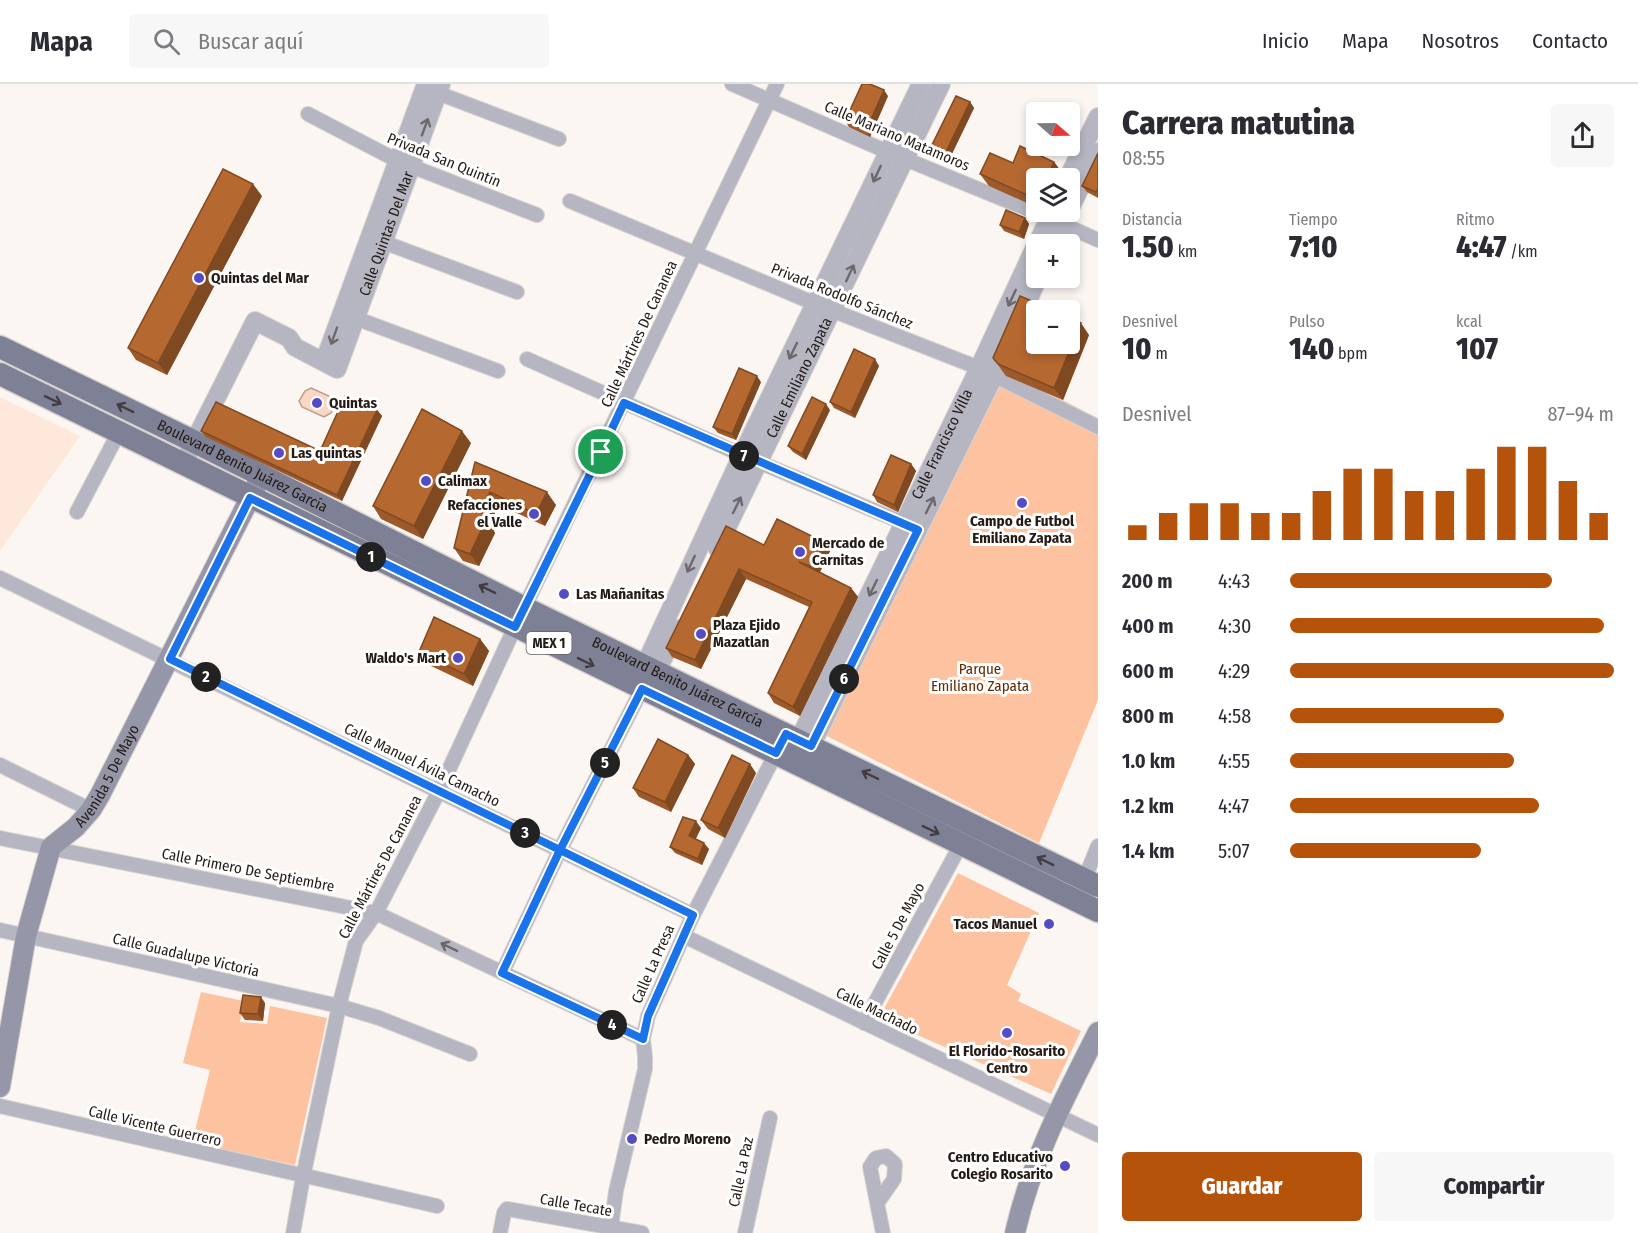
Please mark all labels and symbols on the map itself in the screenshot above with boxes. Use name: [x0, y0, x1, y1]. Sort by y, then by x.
street label: Calle Mariano Matamoros: [822, 97, 972, 175]
north arrow: [1026, 102, 1080, 156]
one-way arrow: [421, 119, 432, 137]
street label: Privada San Quintín: [385, 129, 503, 191]
one-way arrow: [871, 165, 883, 183]
street label: Calle Quintas Del Mar: [355, 168, 418, 298]
street label: Calle Mártires De Cananea: [597, 258, 681, 410]
street label: Privada Rodolfo Sánchez: [769, 259, 915, 333]
one-way arrow: [845, 264, 857, 282]
place label: Quintas del Mar: [211, 269, 309, 287]
marker: Quintas del Mar: [192, 271, 206, 285]
one-way arrow: [1005, 289, 1017, 307]
street label: Calle Emiliano Zapata: [762, 315, 836, 441]
one-way arrow: [327, 326, 338, 345]
one-way arrow: [787, 341, 799, 359]
street label: Calle Francisco Villa: [908, 386, 976, 502]
place label: Quintas: [329, 394, 377, 412]
one-way arrow: [43, 395, 61, 406]
marker: Quintas: [310, 396, 324, 410]
one-way arrow: [116, 402, 134, 413]
street label: Boulevard Benito Juárez García: [154, 416, 331, 516]
pin: [575, 426, 626, 477]
pin: 7: [729, 441, 759, 471]
place label: Las quintas: [291, 444, 362, 462]
marker: Las quintas: [272, 446, 286, 460]
place label: Calimax: [438, 472, 488, 490]
marker: Calimax: [419, 474, 433, 488]
place label: Refacciones el Valle: [447, 496, 522, 531]
one-way arrow: [732, 496, 744, 514]
marker: Campo de Futbol Emiliano Zapata: [1015, 496, 1029, 510]
one-way arrow: [925, 497, 936, 515]
marker: Refacciones el Valle: [527, 507, 541, 521]
place label: Campo de Futbol Emiliano Zapata: [970, 512, 1075, 547]
place label: Mercado de Carnitas: [812, 534, 885, 569]
pin: 1: [356, 542, 386, 572]
marker: Mercado de Carnitas: [793, 545, 807, 559]
one-way arrow: [685, 555, 697, 573]
one-way arrow: [866, 578, 878, 596]
one-way arrow: [479, 582, 497, 594]
place label: Las Mañanitas: [576, 585, 665, 603]
marker: Las Mañanitas: [557, 587, 571, 601]
place label: Plaza Ejido Mazatlan: [713, 616, 780, 651]
marker: Plaza Ejido Mazatlan: [694, 627, 708, 641]
road number: MEX 1: [526, 632, 572, 654]
street label: Boulevard Benito Juárez García: [589, 633, 766, 731]
place label: Waldo's Mart: [366, 649, 447, 667]
marker: Waldo's Mart: [451, 651, 465, 665]
one-way arrow: [576, 656, 594, 668]
park label: Parque Emiliano Zapata: [931, 660, 1029, 695]
pin: 2: [191, 662, 221, 692]
pin: 6: [829, 664, 859, 694]
street label: Calle Manuel Ávila Camacho: [341, 719, 503, 811]
street label: Avenida 5 De Mayo: [71, 722, 143, 831]
pin: 5: [590, 748, 620, 778]
one-way arrow: [862, 769, 880, 781]
street label: Calle Mártires De Cananea: [335, 792, 425, 942]
pin: 3: [510, 818, 540, 848]
one-way arrow: [922, 824, 940, 836]
street label: Calle Primero De Septiembre: [160, 844, 336, 896]
one-way arrow: [1037, 855, 1055, 867]
street label: Calle 5 De Mayo: [868, 879, 928, 973]
place label: Tacos Manuel: [953, 915, 1038, 933]
marker: Tacos Manuel: [1042, 917, 1056, 931]
street label: Calle La Presa: [628, 922, 678, 1006]
street label: Calle Guadalupe Victoria: [111, 929, 261, 981]
one-way arrow: [440, 941, 458, 953]
street label: Calle Machado: [833, 983, 921, 1039]
pin: 4: [597, 1010, 627, 1040]
marker: El Florido-Rosarito Centro: [1000, 1026, 1014, 1040]
place label: El Florido-Rosarito Centro: [949, 1042, 1065, 1077]
street label: Calle Vicente Guerrero: [87, 1102, 223, 1150]
place label: Pedro Moreno: [644, 1130, 731, 1148]
marker: Pedro Moreno: [625, 1132, 639, 1146]
street label: Calle La Paz: [725, 1135, 757, 1209]
place label: Centro Educativo Colegio Rosarito: [948, 1148, 1053, 1183]
marker: Centro Educativo Colegio Rosarito: [1058, 1159, 1072, 1173]
street label: Calle Tecate: [539, 1190, 613, 1220]

